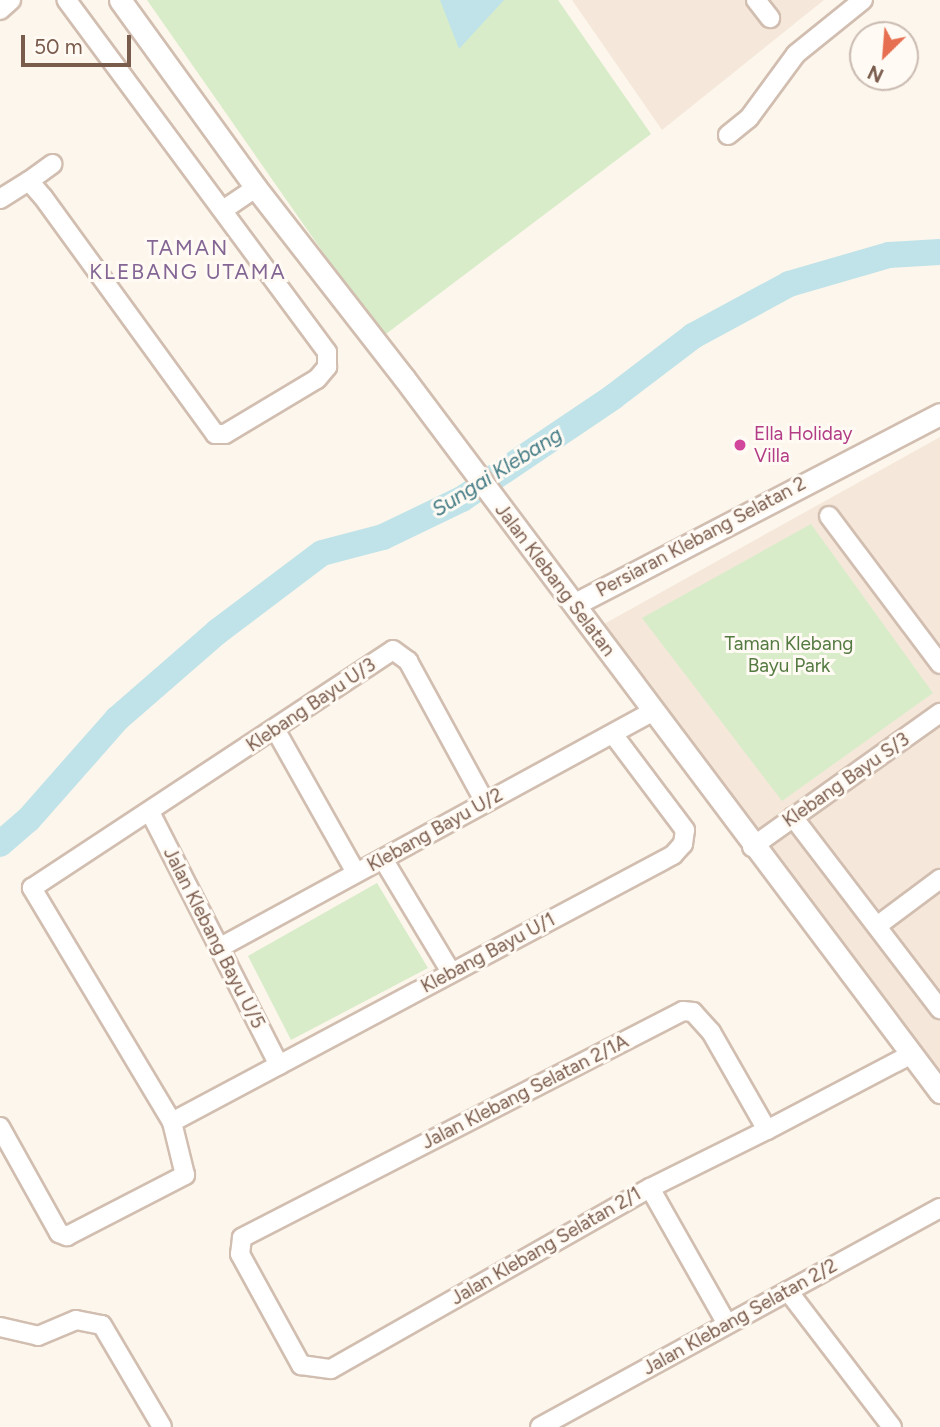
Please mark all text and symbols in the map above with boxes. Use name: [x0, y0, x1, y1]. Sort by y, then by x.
scale bar: [24, 21, 135, 65]
north arrow: [849, 21, 919, 91]
text: 50 m: [34, 34, 83, 59]
text: N: [864, 60, 887, 87]
district label: TAMAN KLEBANG UTAMA: [91, 235, 285, 285]
water label: Sungai Klebang: [427, 422, 567, 522]
place label: Ella Holiday Villa: [754, 423, 853, 467]
marker: Ella Holiday Villa: [732, 437, 748, 453]
street label: Persiaran Klebang Selatan 2: [592, 472, 810, 602]
street label: Jalan Klebang Selatan: [490, 499, 620, 661]
park label: Taman Klebang Bayu Park: [725, 633, 853, 677]
street label: Klebang Bayu U/3: [242, 653, 380, 757]
street label: Klebang Bayu S/3: [778, 728, 914, 832]
street label: Klebang Bayu U/2: [363, 783, 507, 877]
street label: Jalan Klebang Bayu U/5: [158, 844, 270, 1032]
street label: Klebang Bayu U/1: [417, 908, 559, 998]
street label: Jalan Klebang Selatan 2/1A: [418, 1030, 632, 1154]
street label: Jalan Klebang Selatan 2/1: [447, 1182, 645, 1310]
street label: Jalan Klebang Selatan 2/2: [639, 1254, 841, 1380]

